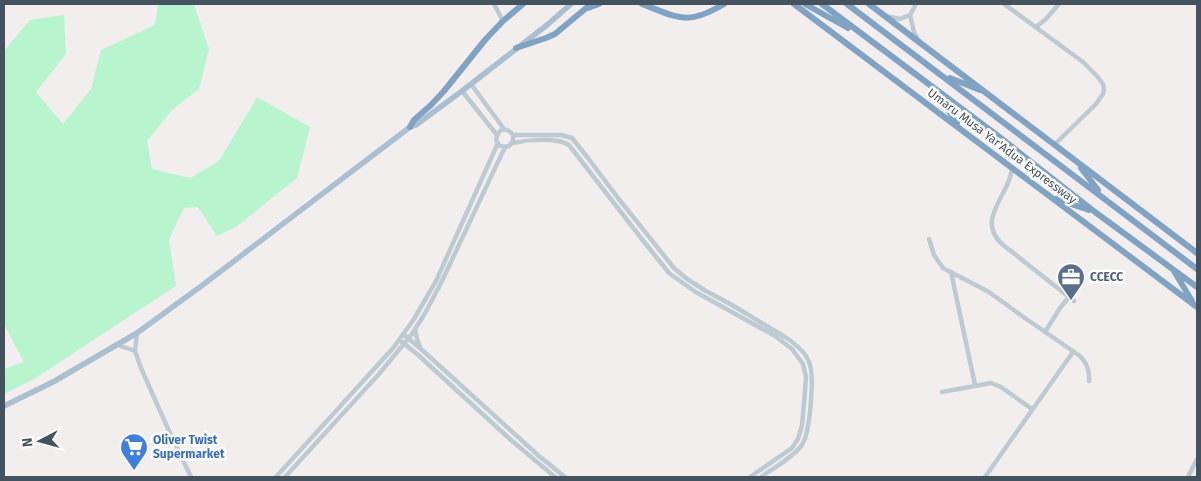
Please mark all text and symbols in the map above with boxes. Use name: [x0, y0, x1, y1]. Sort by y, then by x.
street label: Umaru Musa Yar'Adua Expressway: [925, 85, 1079, 207]
office icon: CCECC: [1056, 262, 1086, 301]
place label: CCECC: [1090, 270, 1123, 284]
north arrow: [15, 416, 65, 466]
supermarket icon: Oliver Twist Supermarket: [119, 432, 149, 471]
place label: Oliver Twist Supermarket: [153, 433, 225, 461]
text: N: [19, 437, 37, 448]

